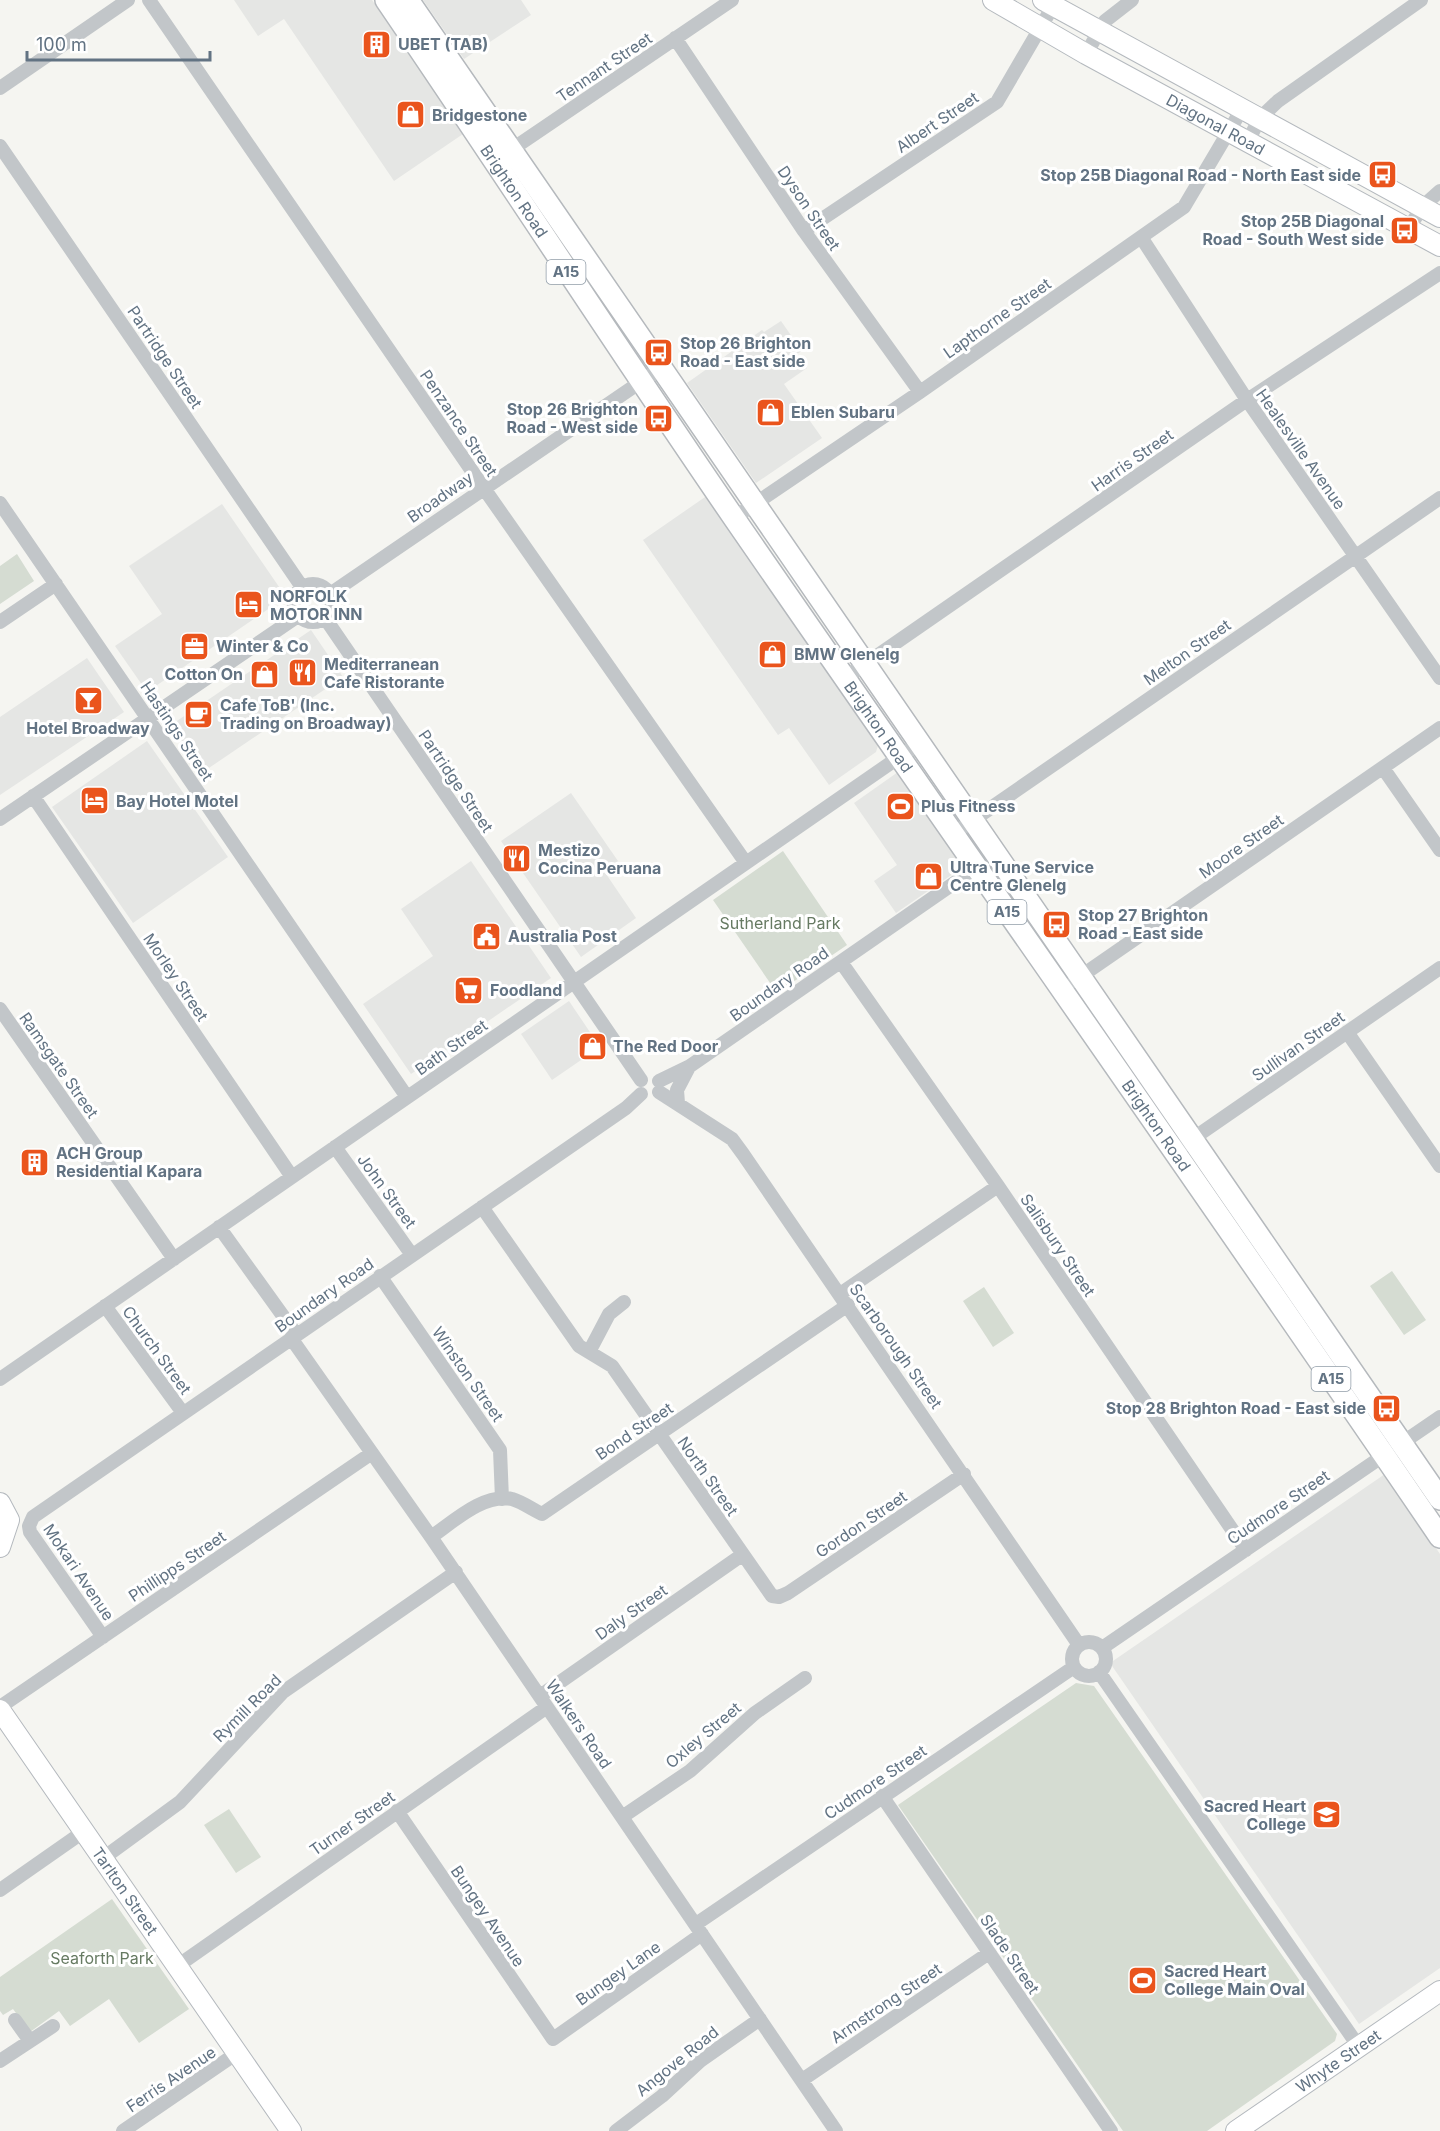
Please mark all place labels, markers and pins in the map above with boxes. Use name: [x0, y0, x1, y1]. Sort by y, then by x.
building icon: UBET (TAB): [361, 28, 393, 60]
place label: UBET (TAB): [398, 34, 488, 54]
shop icon: Bridgestone: [395, 99, 427, 131]
place label: Bridgestone: [432, 105, 527, 125]
bus stop icon: Stop 25B Diagonal Road - North East side: [1366, 159, 1398, 191]
place label: Stop 25B Diagonal Road - North East side: [1040, 165, 1361, 185]
place label: Stop 25B Diagonal Road - South West side: [1203, 211, 1384, 249]
bus stop icon: Stop 25B Diagonal Road - South West side: [1389, 214, 1421, 246]
place label: Stop 26 Brighton Road - East side: [680, 333, 811, 371]
bus stop icon: Stop 26 Brighton Road - East side: [643, 336, 675, 368]
shop icon: Eblen Subaru: [754, 396, 786, 428]
place label: Stop 26 Brighton Road - West side: [506, 399, 638, 437]
bus stop icon: Stop 26 Brighton Road - West side: [643, 402, 675, 434]
place label: Eblen Subaru: [791, 402, 895, 422]
place label: NORFOLK MOTOR INN: [270, 586, 362, 624]
hotel icon: NORFOLK MOTOR INN: [233, 589, 265, 621]
office icon: Winter & Co: [179, 630, 211, 662]
place label: Winter & Co: [216, 636, 309, 656]
shop icon: BMW Glenelg: [757, 638, 789, 670]
place label: BMW Glenelg: [794, 644, 900, 664]
place label: Mediterranean Cafe Ristorante: [324, 654, 445, 692]
restaurant icon: Mediterranean Cafe Ristorante: [287, 657, 319, 689]
shop icon: Cotton On: [248, 658, 280, 690]
place label: Cotton On: [165, 664, 243, 684]
bar icon: Hotel Broadway: [72, 684, 104, 716]
place label: Cafe ToB' (Inc. Trading on Broadway): [220, 695, 392, 733]
cafe icon: Cafe ToB' (Inc. Trading on Broadway): [183, 698, 215, 730]
place label: Hotel Broadway: [26, 718, 150, 738]
hotel icon: Bay Hotel Motel: [79, 785, 111, 817]
sports icon: Plus Fitness: [884, 790, 916, 822]
place label: Bay Hotel Motel: [116, 791, 238, 811]
place label: Plus Fitness: [921, 796, 1015, 816]
place label: Mestizo Cocina Peruana: [538, 840, 661, 878]
restaurant icon: Mestizo Cocina Peruana: [501, 843, 533, 875]
place label: Ultra Tune Service Centre Glenelg: [950, 857, 1094, 895]
shop icon: Ultra Tune Service Centre Glenelg: [913, 860, 945, 892]
place label: Stop 27 Brighton Road - East side: [1078, 905, 1208, 943]
bus stop icon: Stop 27 Brighton Road - East side: [1041, 908, 1073, 940]
public building icon: Australia Post: [471, 920, 503, 952]
place label: Australia Post: [508, 926, 617, 946]
supermarket icon: Foodland: [453, 974, 485, 1006]
place label: Foodland: [490, 980, 562, 1000]
shop icon: The Red Door: [576, 1030, 608, 1062]
place label: The Red Door: [613, 1036, 719, 1056]
place label: ACH Group Residential Kapara: [56, 1143, 202, 1181]
building icon: ACH Group Residential Kapara: [19, 1146, 51, 1178]
bus stop icon: Stop 28 Brighton Road - East side: [1371, 1392, 1403, 1424]
place label: Stop 28 Brighton Road - East side: [1106, 1398, 1366, 1418]
place label: Sacred Heart College: [1204, 1796, 1306, 1834]
school or university icon: Sacred Heart College: [1311, 1799, 1343, 1831]
place label: Sacred Heart College Main Oval: [1164, 1961, 1305, 1999]
sports icon: Sacred Heart College Main Oval: [1127, 1964, 1159, 1996]

